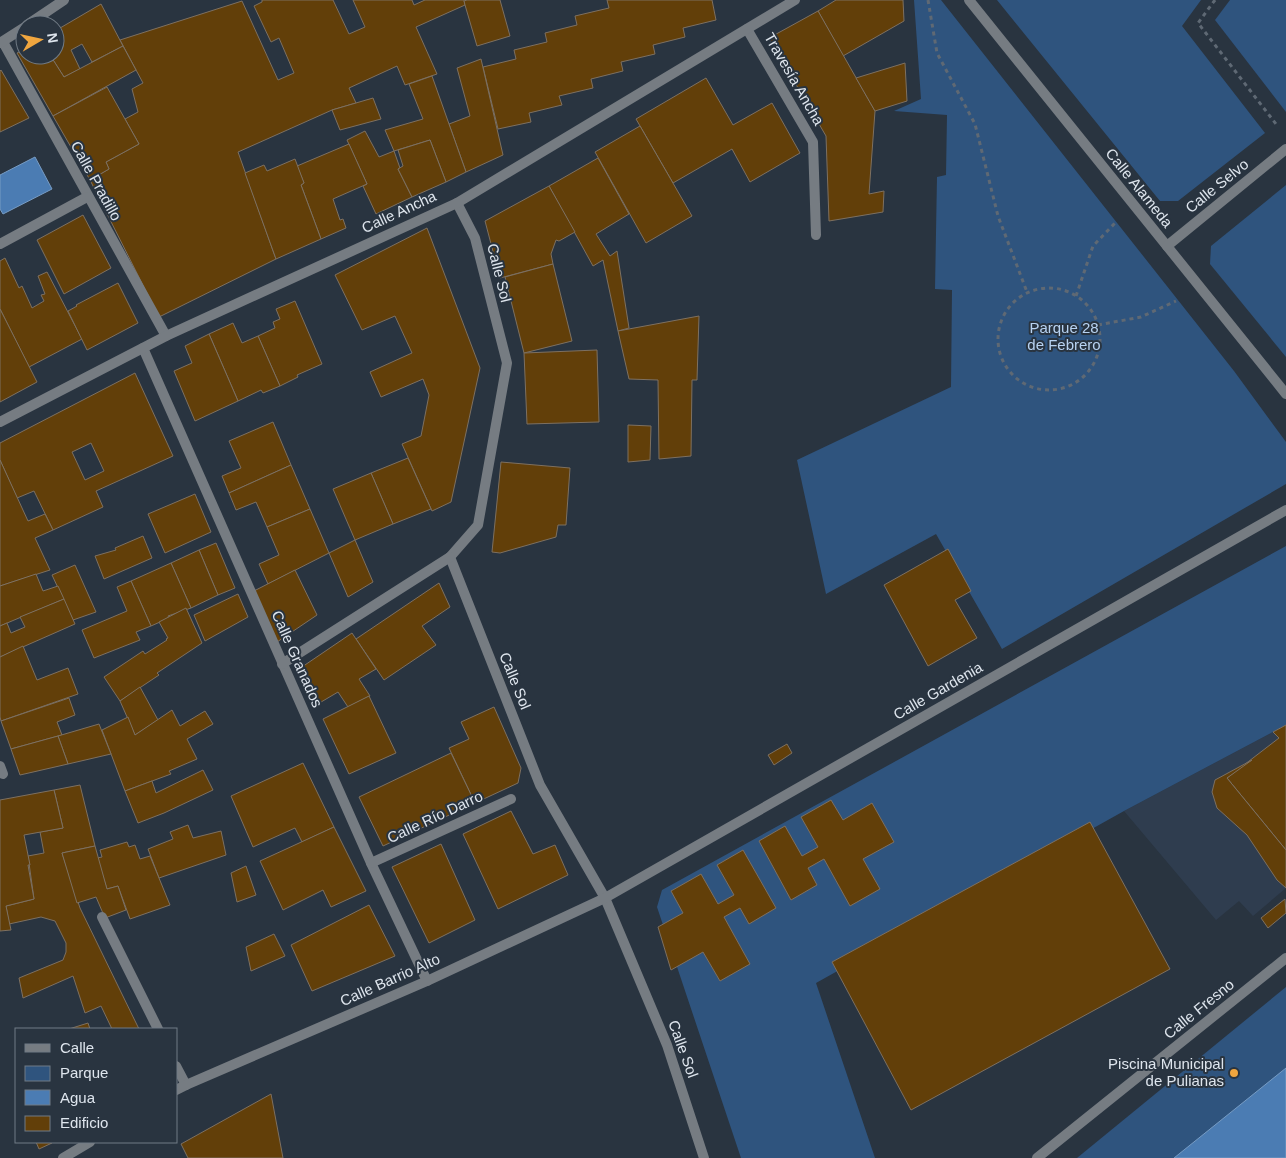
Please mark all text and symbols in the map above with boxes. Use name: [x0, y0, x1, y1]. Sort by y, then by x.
north arrow: [15, 15, 65, 65]
street label: Travesía Ancha: [761, 30, 828, 128]
text: N: [44, 32, 62, 44]
street label: Calle Pradillo: [68, 138, 125, 224]
street label: Calle Alameda: [1102, 145, 1177, 231]
street label: Calle Selvo: [1182, 155, 1252, 216]
street label: Calle Ancha: [359, 187, 439, 236]
street label: Calle Sol: [484, 242, 515, 304]
park label: Parque 28 de Febrero: [1027, 319, 1101, 353]
street label: Calle Granados: [268, 608, 326, 710]
street label: Calle Sol: [496, 650, 535, 712]
street label: Calle Gardenia: [890, 658, 986, 723]
street label: Calle Río Darro: [384, 787, 485, 846]
street label: Calle Barrio Alto: [337, 950, 442, 1009]
street label: Calle Fresno: [1160, 975, 1237, 1042]
street label: Calle Sol: [665, 1018, 702, 1080]
legend: [15, 1028, 178, 1143]
text: Calle: [60, 1039, 94, 1056]
place label: Piscina Municipal de Pulianas: [1108, 1055, 1224, 1089]
text: Parque: [60, 1064, 108, 1081]
marker: Piscina Municipal de Pulianas: [1228, 1067, 1240, 1079]
text: Agua: [60, 1089, 96, 1106]
text: Edificio: [60, 1114, 108, 1131]

